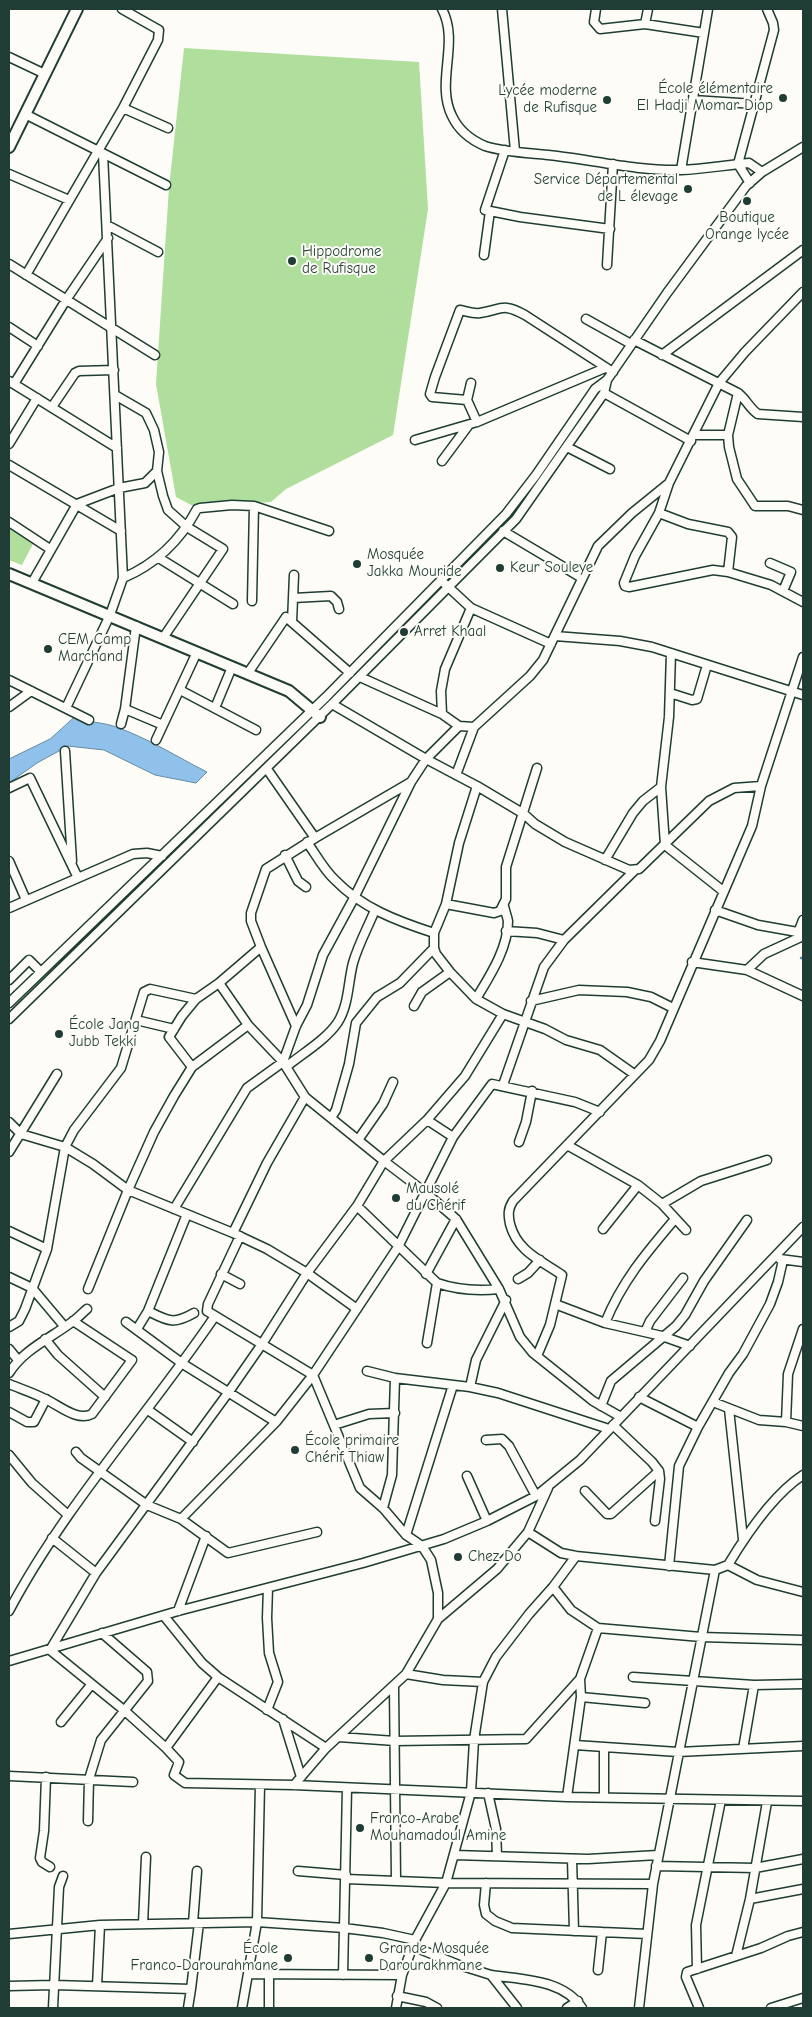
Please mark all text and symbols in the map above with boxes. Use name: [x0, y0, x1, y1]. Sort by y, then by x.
place label: École élémentaire El Hadji Momar Diop: [637, 80, 773, 115]
place label: Lycée moderne de Rufisque: [498, 82, 597, 117]
marker: École élémentaire El Hadji Momar Diop: [777, 92, 789, 104]
marker: Lycée moderne de Rufisque: [601, 94, 613, 106]
place label: Service Départemental de L élevage: [534, 171, 678, 206]
marker: Service Départemental de L élevage: [682, 183, 694, 195]
marker: Boutique Orange lycée: [741, 195, 753, 207]
place label: Boutique Orange lycée: [705, 209, 789, 244]
place label: Hippodrome de Rufisque: [302, 243, 382, 278]
marker: Hippodrome de Rufisque: [286, 255, 298, 267]
place label: Mosquée Jakka Mouride: [367, 546, 462, 581]
marker: Mosquée Jakka Mouride: [351, 558, 363, 570]
place label: Keur Souleye: [510, 559, 593, 577]
marker: Keur Souleye: [494, 562, 506, 574]
place label: Arret Khaal: [414, 623, 486, 641]
marker: Arret Khaal: [398, 626, 410, 638]
place label: CEM Camp Marchand: [58, 631, 131, 666]
marker: CEM Camp Marchand: [42, 643, 54, 655]
place label: École Jang Jubb Tekki: [69, 1016, 140, 1051]
marker: École Jang Jubb Tekki: [53, 1028, 65, 1040]
place label: Mausolé du Chérif: [406, 1180, 465, 1215]
marker: Mausolé du Chérif: [390, 1192, 402, 1204]
place label: École primaire Chérif Thiaw: [305, 1432, 399, 1467]
marker: École primaire Chérif Thiaw: [289, 1444, 301, 1456]
place label: Chez Do: [468, 1548, 522, 1566]
marker: Chez Do: [452, 1551, 464, 1563]
place label: Franco-Arabe Mouhamadoul Amine: [370, 1810, 506, 1845]
marker: Franco-Arabe Mouhamadoul Amine: [354, 1822, 366, 1834]
place label: École Franco-Darourahmane: [131, 1940, 278, 1975]
place label: Grande Mosquée Darourakhmane: [379, 1940, 489, 1975]
marker: École Franco-Darourahmane: [282, 1952, 294, 1964]
marker: Grande Mosquée Darourakhmane: [363, 1952, 375, 1964]

